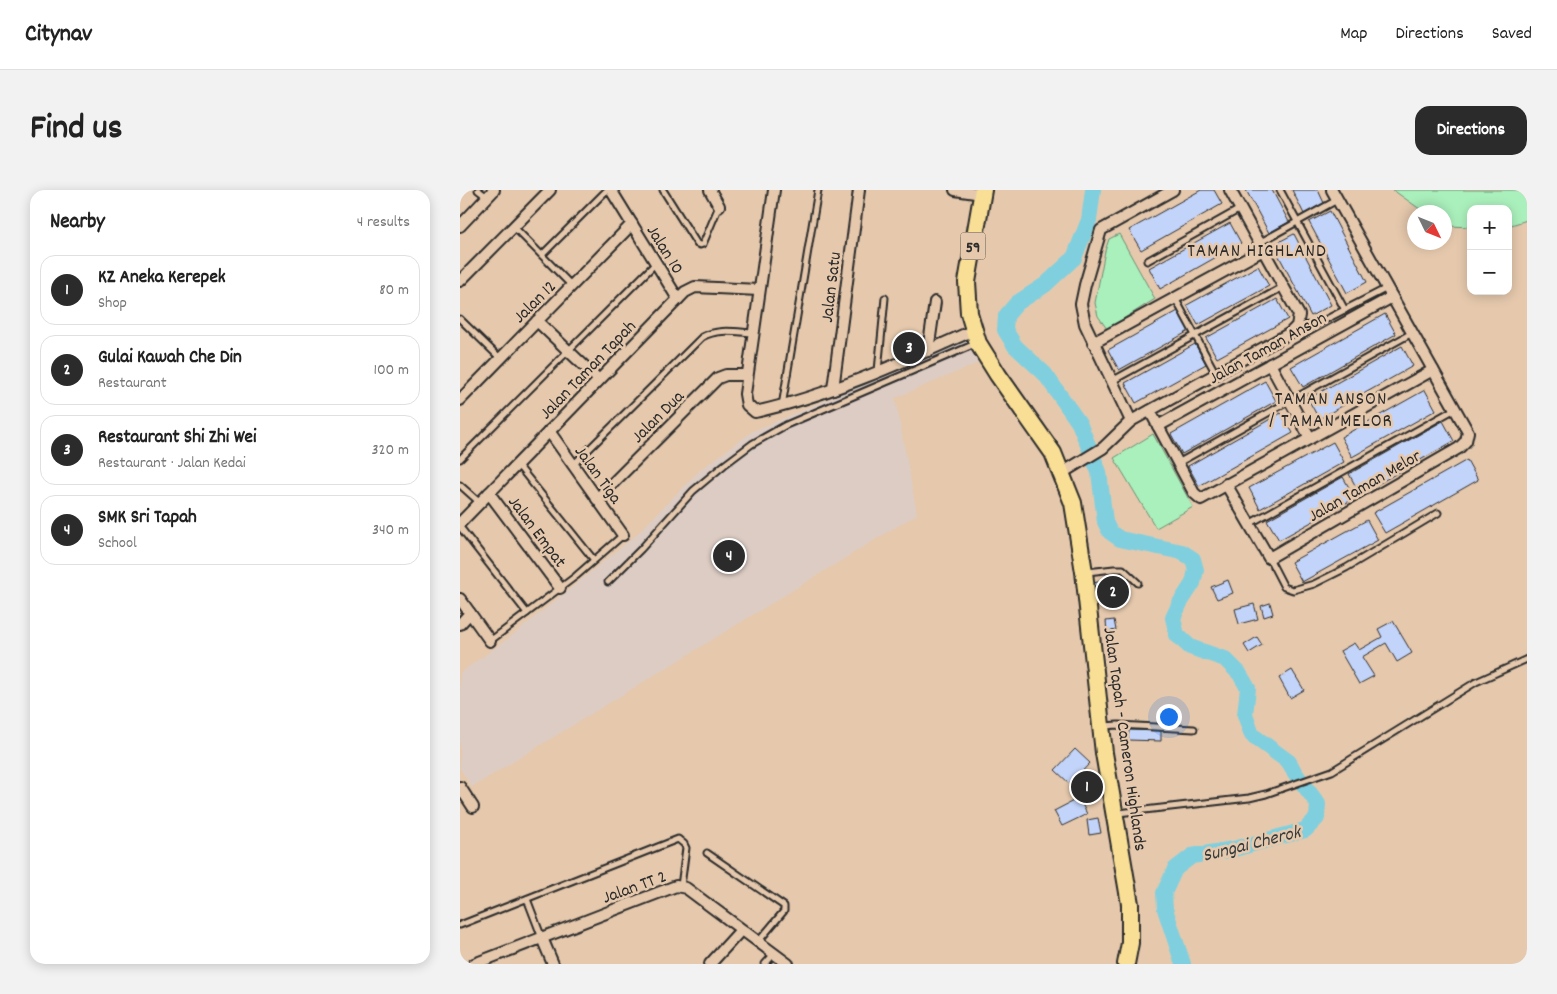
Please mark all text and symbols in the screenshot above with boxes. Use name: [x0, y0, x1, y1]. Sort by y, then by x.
text: Citynav: [25, 18, 92, 52]
text: Map: [1340, 22, 1367, 47]
text: Directions: [1395, 22, 1464, 47]
text: Saved: [1492, 22, 1532, 47]
text: Find us: [30, 105, 122, 155]
button: Directions: [1415, 106, 1527, 155]
north arrow: [1407, 205, 1452, 250]
map controls: [1467, 205, 1512, 295]
button: +: [1467, 205, 1512, 250]
text: Nearby: [50, 208, 105, 238]
text: 4 results: [357, 211, 410, 234]
street label: Jalan 10: [639, 221, 689, 280]
road number: 59: [960, 232, 986, 260]
district label: TAMAN HIGHLAND: [1187, 239, 1327, 266]
button: −: [1467, 250, 1512, 295]
street label: Jalan Satu: [816, 251, 849, 324]
text: KZ Aneka Kerepek: [98, 265, 226, 292]
street label: Jalan 12: [509, 276, 563, 330]
text: 1: [65, 279, 69, 302]
text: 80 m: [379, 279, 409, 302]
text: Shop: [98, 292, 127, 315]
street label: Jalan Taman Anson: [1205, 306, 1332, 392]
street label: Jalan Taman Tapah: [535, 315, 643, 426]
pin: 3: [893, 329, 925, 367]
text: Gulai Kawah Che Din: [98, 345, 242, 372]
text: 2: [64, 359, 71, 382]
text: 100 m: [373, 359, 409, 382]
text: Restaurant: [98, 372, 167, 395]
street label: Jalan Dua: [627, 385, 691, 450]
district label: TAMAN ANSON / TAMAN MELOR: [1269, 387, 1393, 436]
text: Restaurant Shi Zhi Wei: [98, 425, 256, 452]
text: 3: [63, 439, 71, 462]
text: 320 m: [372, 439, 409, 462]
street label: Jalan Tiga: [567, 441, 627, 510]
street label: Jalan Taman Melor: [1304, 445, 1427, 530]
text: Restaurant · Jalan Kedai: [98, 452, 246, 475]
street label: Jalan Empat: [501, 491, 572, 574]
text: SMK Sri Tapah: [98, 505, 197, 532]
text: 4: [64, 519, 70, 542]
text: 340 m: [372, 519, 409, 542]
text: School: [98, 532, 137, 555]
pin: 4: [713, 537, 745, 575]
pin: 2: [1097, 573, 1129, 611]
street label: Jalan Tapah - Cameron Highlands: [1095, 626, 1152, 853]
your location: [1156, 704, 1182, 730]
pin: 1: [1071, 768, 1103, 806]
water label: Sungai Cherok: [1200, 820, 1306, 871]
street label: Jalan TT 2: [599, 865, 670, 911]

